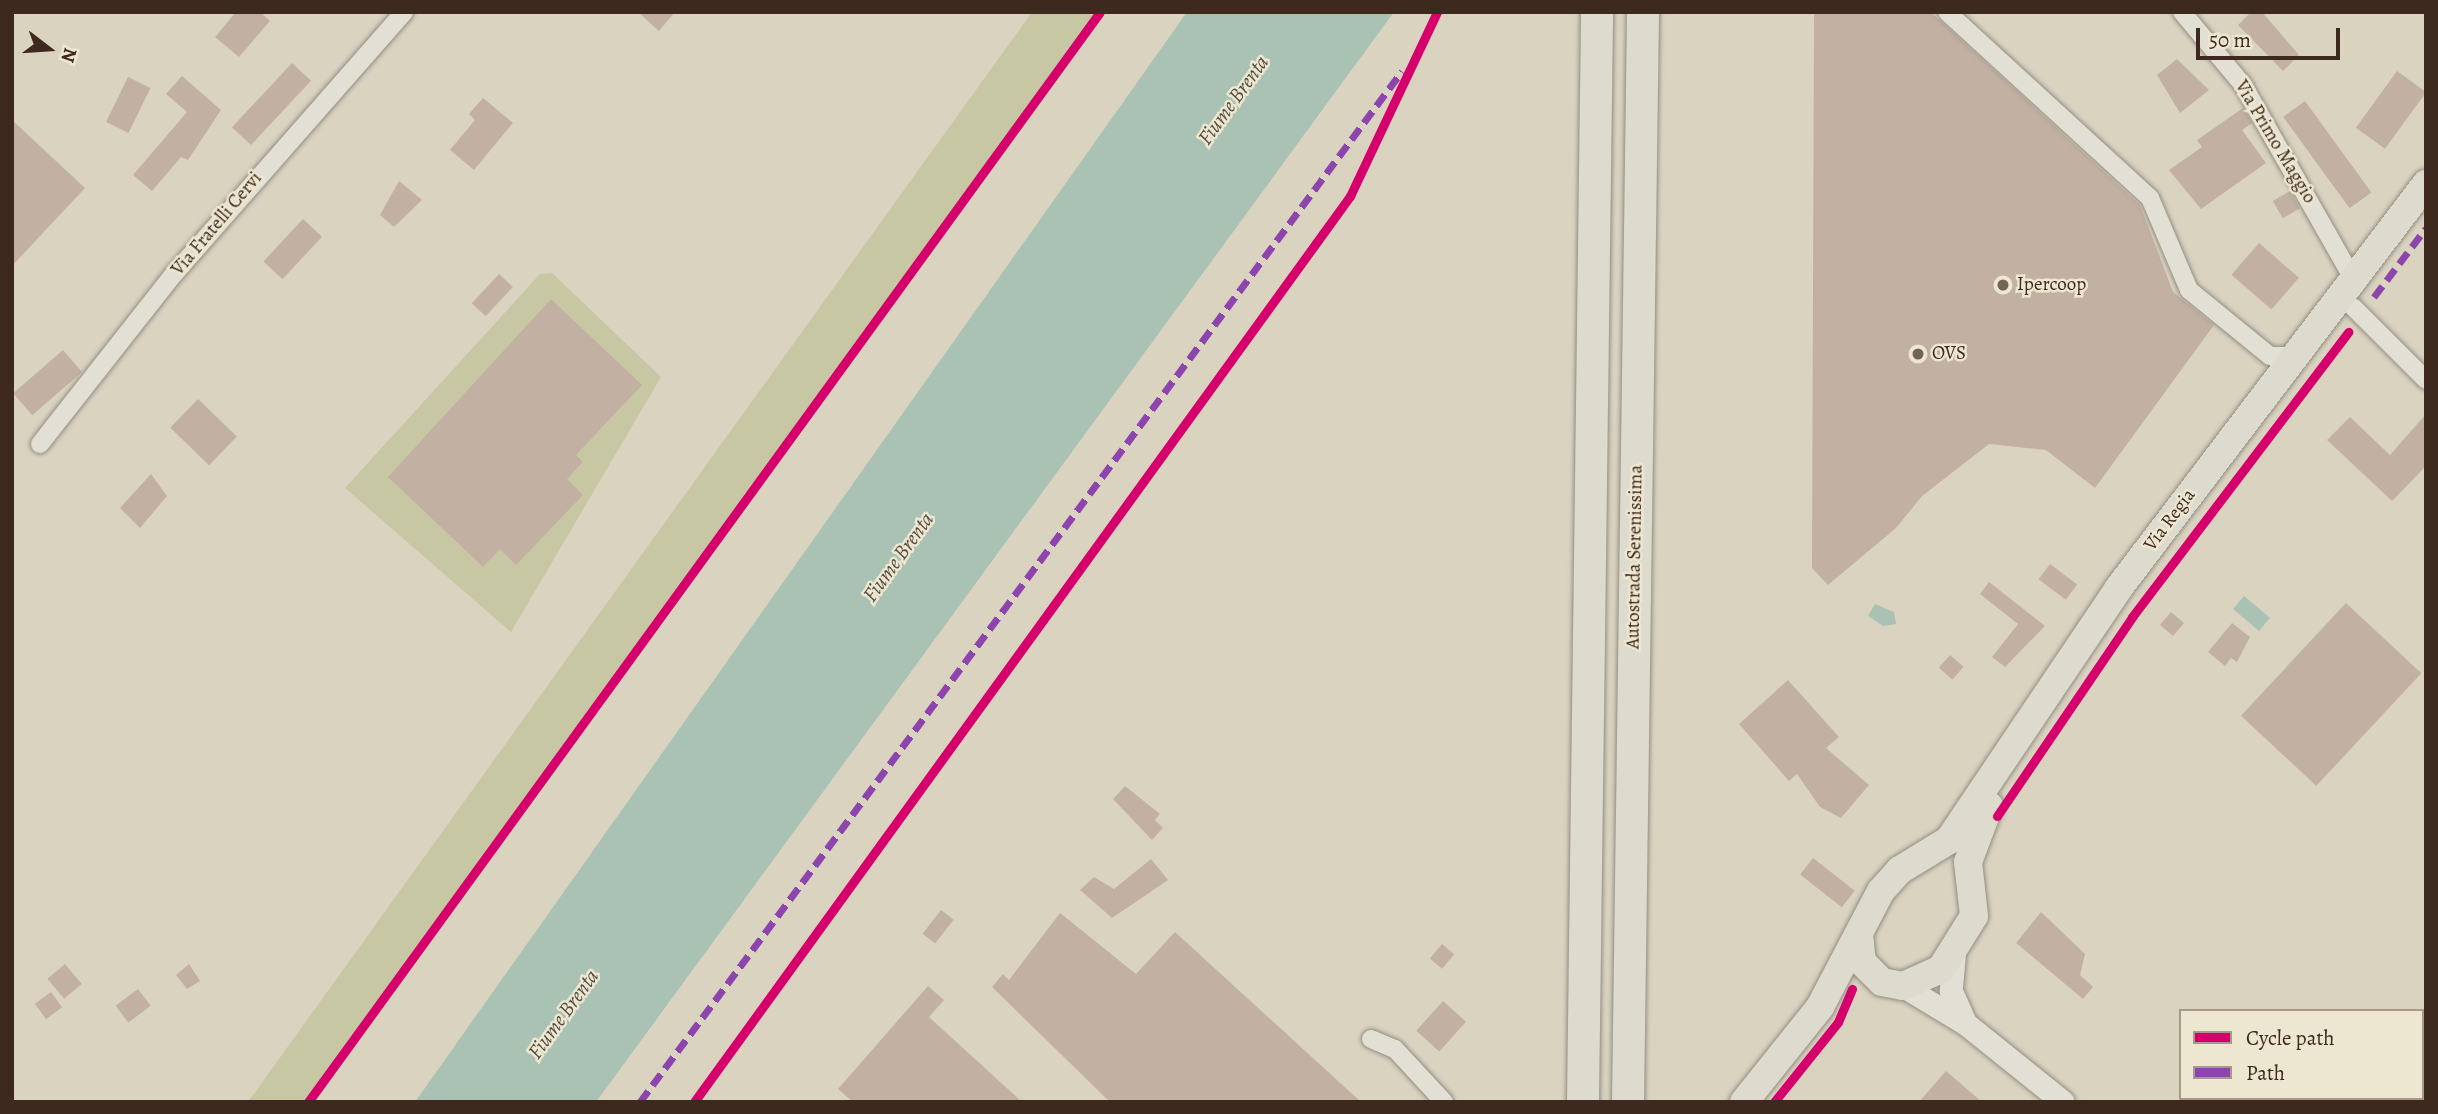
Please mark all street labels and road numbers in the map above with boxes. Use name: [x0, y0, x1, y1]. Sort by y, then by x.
street label: Via Primo Maggio: [2229, 76, 2321, 208]
street label: Via Fratelli Cervi: [167, 167, 267, 281]
street label: Autostrada Serenissima: [1622, 465, 1648, 649]
street label: Via Regia: [2139, 484, 2201, 556]

